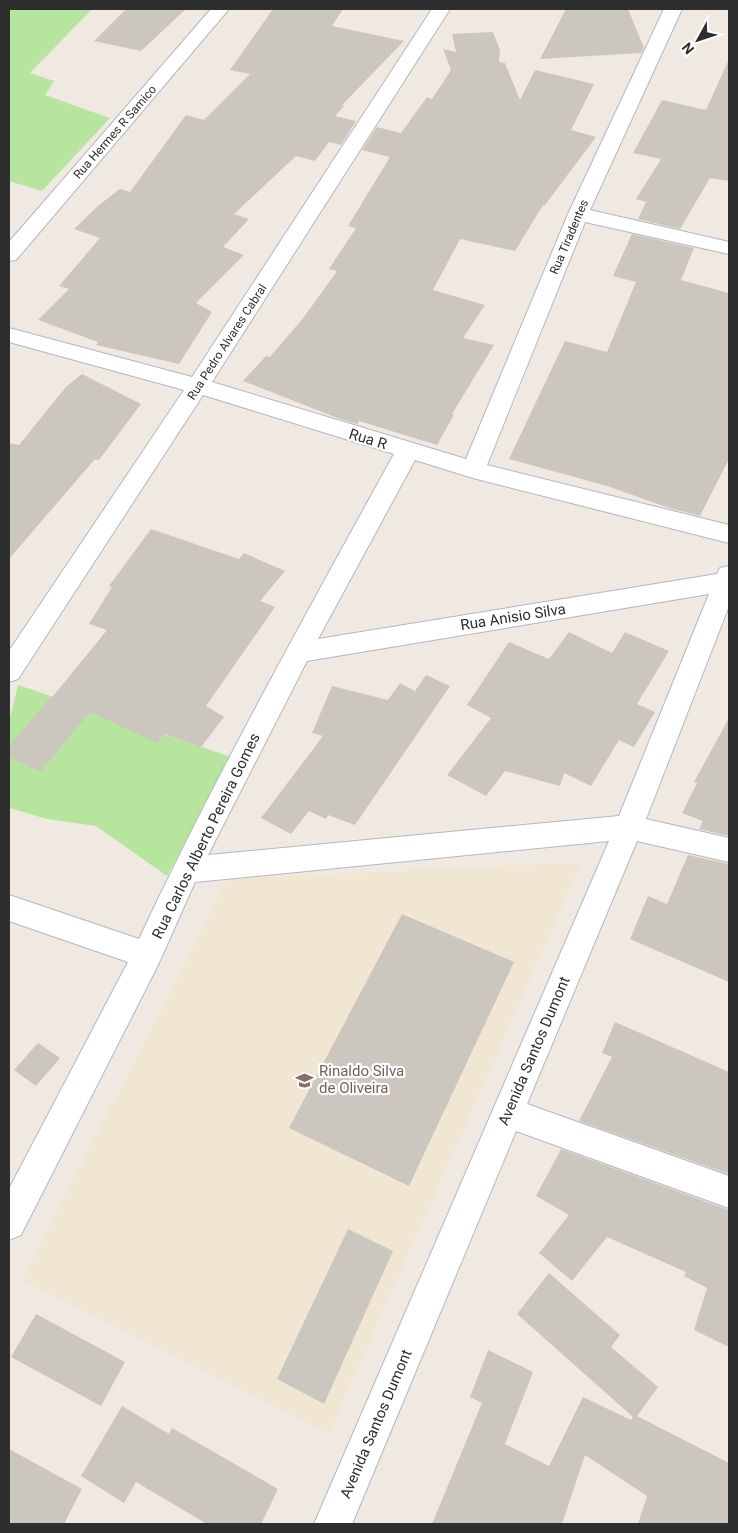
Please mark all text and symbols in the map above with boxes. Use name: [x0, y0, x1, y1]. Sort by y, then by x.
north arrow: [673, 15, 723, 65]
text: N: [679, 39, 697, 57]
street label: Rua Hermes R Samico: [71, 82, 159, 182]
street label: Rua Tiradentes: [547, 197, 591, 277]
street label: Rua Pedro Alvares Cabral: [184, 282, 270, 402]
street label: Rua R: [347, 425, 389, 453]
street label: Rua Anisio Silva: [459, 600, 567, 634]
street label: Rua Carlos Alberto Pereira Gomes: [148, 730, 264, 942]
street label: Avenida Santos Dumont: [494, 974, 574, 1128]
place label: Rinaldo Silva de Oliveira: [319, 1062, 404, 1097]
school or university icon: Rinaldo Silva de Oliveira: [295, 1070, 315, 1090]
street label: Avenida Santos Dumont: [336, 1347, 416, 1501]

